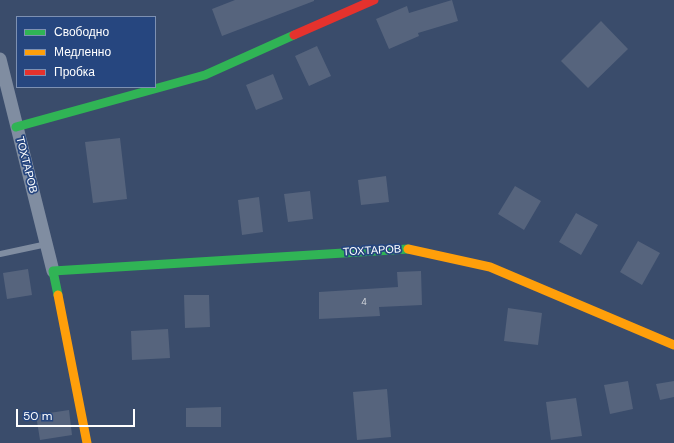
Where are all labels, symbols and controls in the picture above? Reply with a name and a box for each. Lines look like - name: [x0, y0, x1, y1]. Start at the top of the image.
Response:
- legend: [16, 16, 156, 88]
- text: Свободно: [54, 24, 109, 40]
- text: Медленно: [54, 44, 111, 60]
- text: Пробка: [54, 64, 95, 80]
- street label: ТОХТАРОВ: [13, 135, 39, 195]
- street label: ТОХТАРОВ: [343, 243, 401, 259]
- house number: 4: [361, 298, 367, 308]
- scale bar: [18, 401, 137, 427]
- text: 50 m: [23, 408, 52, 424]

